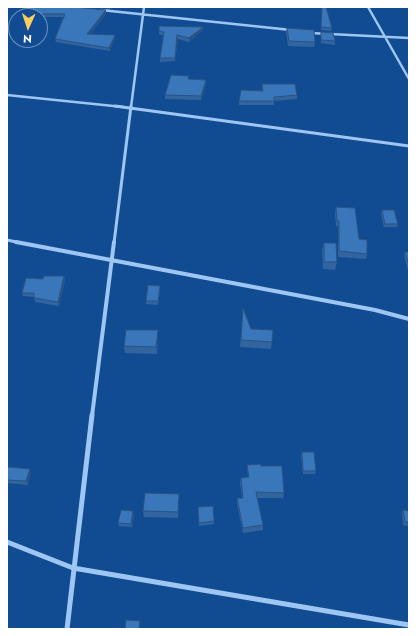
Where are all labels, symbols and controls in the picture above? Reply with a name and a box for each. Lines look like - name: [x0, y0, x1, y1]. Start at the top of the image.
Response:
- north arrow: [8, 8, 48, 48]
- text: N: [23, 31, 32, 47]

